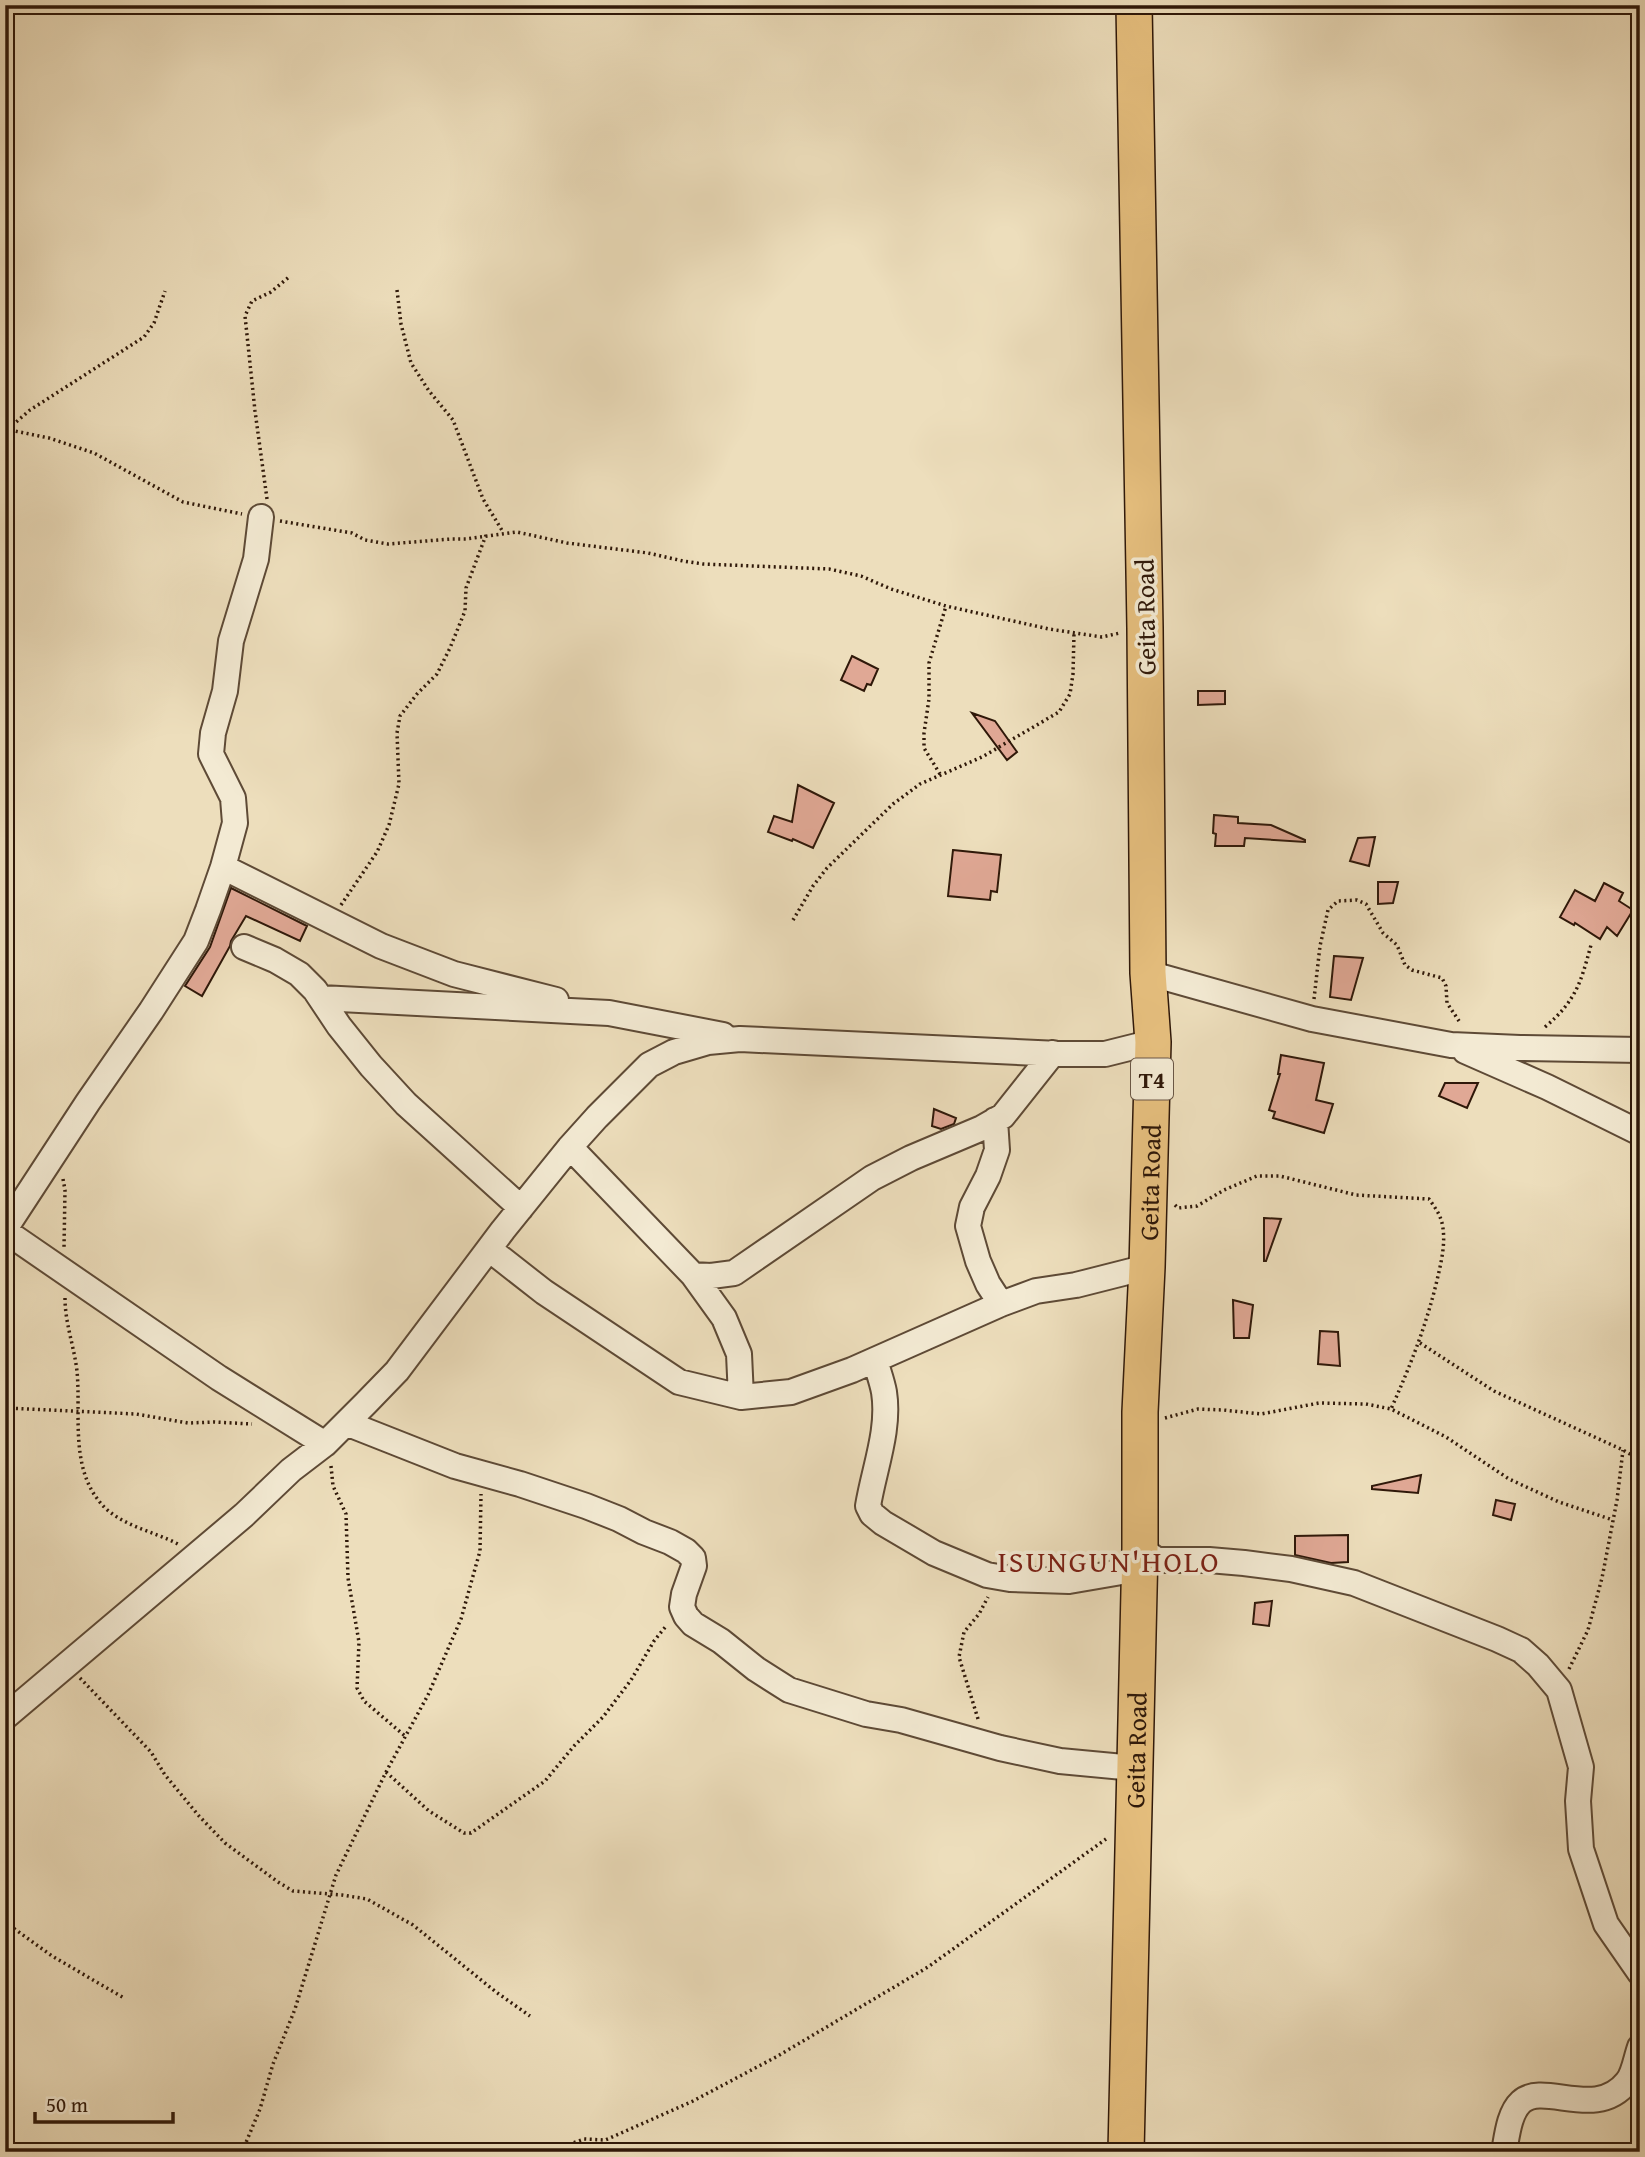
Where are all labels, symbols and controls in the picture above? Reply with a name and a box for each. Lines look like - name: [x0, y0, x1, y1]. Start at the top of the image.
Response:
- street label: Geita Road: [1124, 558, 1166, 676]
- road number: T4: [1131, 1058, 1173, 1100]
- street label: Geita Road: [1128, 1124, 1170, 1241]
- district label: ISUNGUN'HOLO: [998, 1539, 1221, 1583]
- street label: Geita Road: [1114, 1691, 1156, 1809]
- scale bar: [35, 2080, 173, 2124]
- text: 50 m: [46, 2089, 88, 2120]

